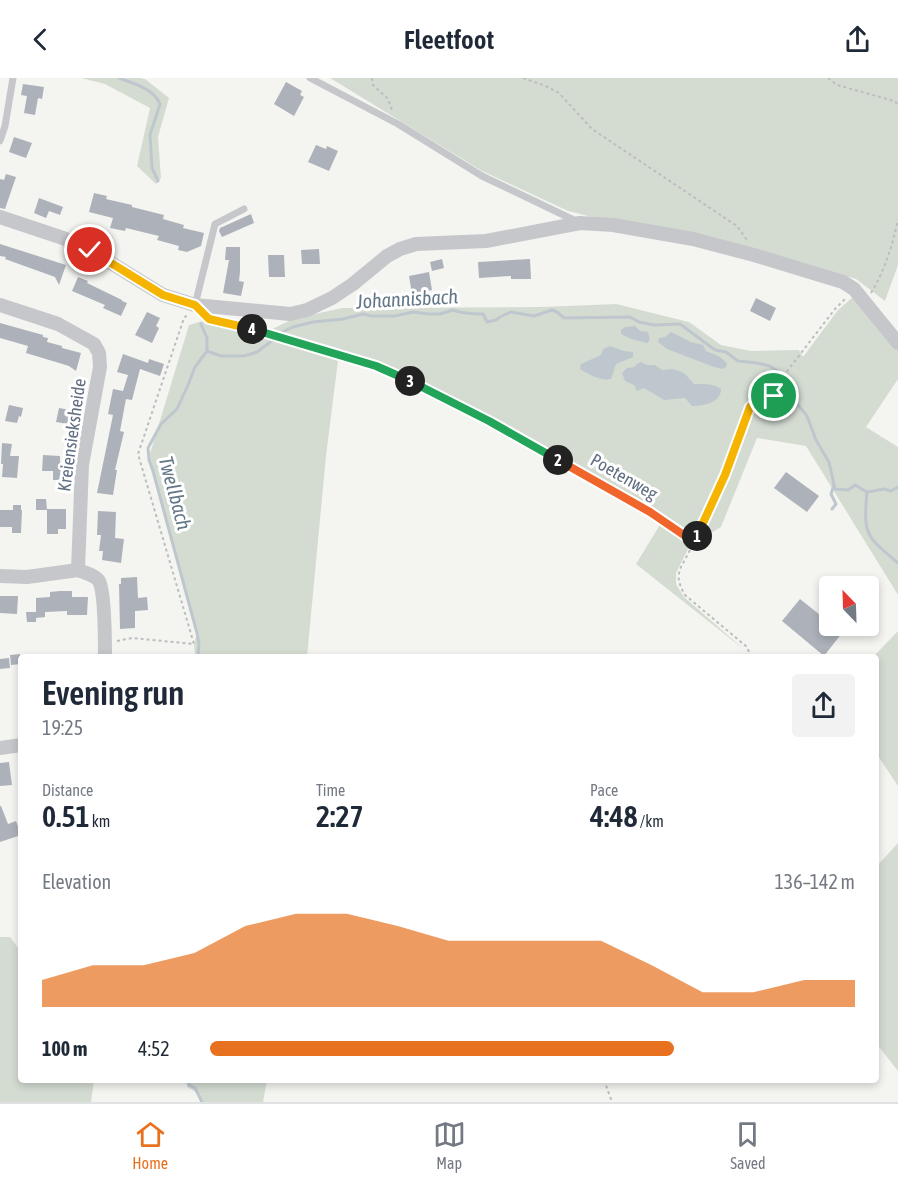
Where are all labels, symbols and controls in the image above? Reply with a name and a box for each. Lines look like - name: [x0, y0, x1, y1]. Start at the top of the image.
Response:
- icon: back: [24, 23, 57, 56]
- icon: share: [841, 23, 874, 56]
- text: Fleetfoot: [404, 24, 494, 55]
- pin: [64, 224, 115, 275]
- icon: check: [73, 233, 106, 266]
- water label: Johannisbach: [355, 284, 459, 313]
- pin: 4: [237, 314, 267, 344]
- text: 4: [248, 320, 256, 338]
- pin: 3: [395, 366, 425, 396]
- pin: [748, 370, 799, 421]
- text: 3: [406, 372, 414, 390]
- street label: Kreiensieksheide: [53, 377, 90, 493]
- icon: arrive: [757, 379, 790, 412]
- pin: 2: [543, 445, 573, 475]
- street label: Poetenweg: [587, 449, 662, 504]
- text: 2: [554, 451, 562, 469]
- water label: Twellbach: [155, 454, 196, 532]
- pin: 1: [682, 521, 712, 551]
- text: 1: [693, 527, 701, 545]
- north arrow: [819, 576, 879, 636]
- map controls: [819, 576, 879, 636]
- text: Evening run: [42, 674, 184, 712]
- button: share: [792, 674, 855, 737]
- text: 19:25: [42, 716, 83, 739]
- text: Distance: [42, 781, 93, 799]
- text: Time: [316, 781, 345, 799]
- text: Pace: [590, 781, 618, 799]
- text: 0.51: [42, 799, 90, 833]
- text: 2:27: [316, 799, 364, 833]
- text: 4:48: [590, 799, 638, 833]
- text: km: [90, 812, 110, 830]
- text: /km: [638, 812, 664, 830]
- text: Elevation: [42, 870, 111, 893]
- text: 136–142 m: [774, 870, 855, 893]
- text: 100 m: [42, 1037, 87, 1060]
- text: 4:52: [138, 1037, 170, 1060]
- tab: Home: [132, 1118, 168, 1172]
- tab: Map: [433, 1118, 466, 1172]
- tab: Saved: [730, 1118, 766, 1172]

